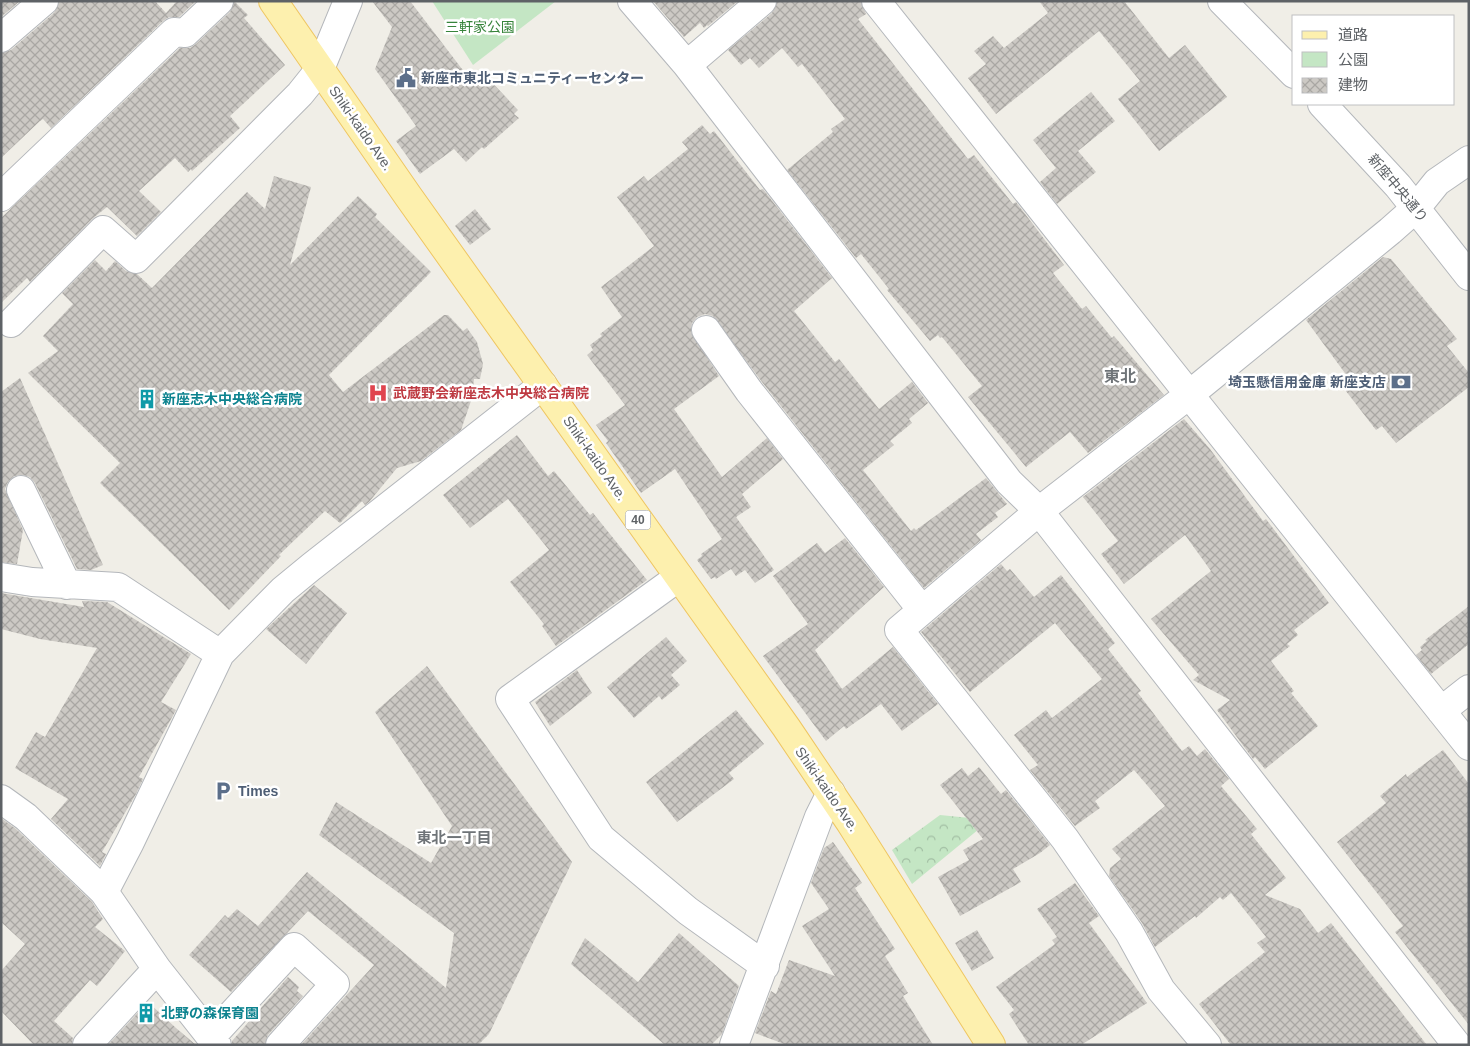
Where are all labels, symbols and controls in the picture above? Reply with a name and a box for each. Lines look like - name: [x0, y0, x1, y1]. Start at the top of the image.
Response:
- legend: [1292, 15, 1455, 105]
- park label: 三軒家公園: [445, 19, 515, 35]
- text: 道路: [1338, 26, 1368, 43]
- text: 公園: [1338, 51, 1368, 68]
- public building icon: 新座市東北コミュニティーセンター: [395, 67, 417, 89]
- place label: 新座市東北コミュニティーセンター: [421, 70, 644, 86]
- text: 建物: [1338, 76, 1368, 93]
- street label: Shiki-kaido Ave.: [326, 83, 396, 173]
- street label: 新座中央通り: [1365, 151, 1431, 225]
- district label: 東北: [1104, 368, 1136, 385]
- bank icon: 埼玉懸信用金庫 新座支店: [1390, 371, 1412, 393]
- place label: 埼玉懸信用金庫 新座支店: [1228, 374, 1386, 390]
- hospital icon: 武蔵野会新座志木中央総合病院: [367, 382, 389, 404]
- place label: 武蔵野会新座志木中央総合病院: [393, 385, 589, 401]
- building icon: 新座志木中央総合病院: [136, 388, 158, 410]
- place label: 新座志木中央総合病院: [162, 391, 302, 407]
- street label: Shiki-kaido Ave.: [560, 413, 630, 503]
- road number: 40: [626, 510, 650, 530]
- street label: Shiki-kaido Ave.: [792, 744, 862, 834]
- parking icon: Times: [212, 780, 234, 802]
- place label: Times: [238, 783, 278, 799]
- district label: 東北一丁目: [416, 829, 492, 846]
- building icon: 北野の森保育園: [135, 1002, 157, 1024]
- place label: 北野の森保育園: [161, 1005, 259, 1021]

